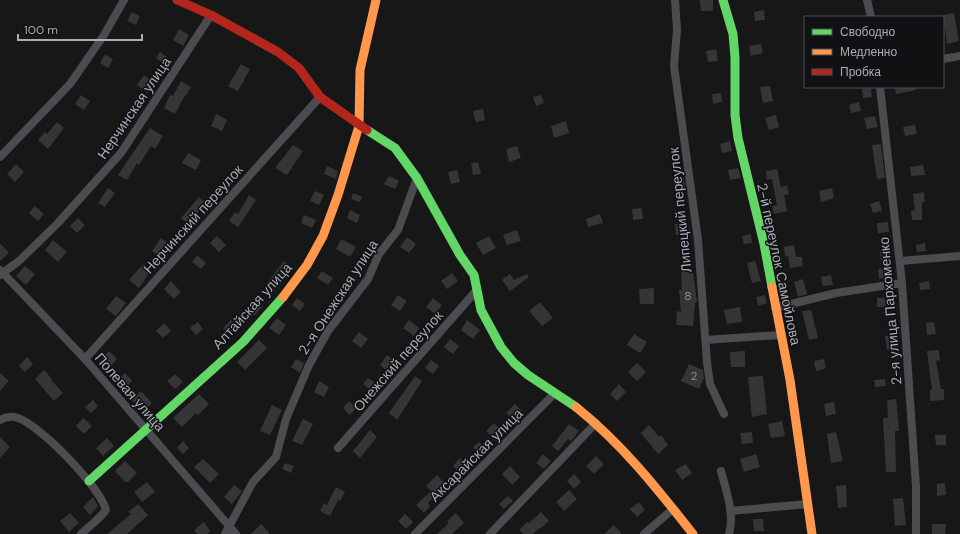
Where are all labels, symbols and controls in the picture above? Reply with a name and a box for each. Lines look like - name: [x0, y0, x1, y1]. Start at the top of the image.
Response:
- scale bar: [18, 16, 142, 42]
- legend: [804, 16, 944, 88]
- text: 100 m: [24, 22, 58, 38]
- text: Свободно: [840, 24, 895, 40]
- text: Медленно: [840, 44, 897, 60]
- street label: Нерчинская улица: [93, 53, 175, 162]
- text: Пробка: [840, 64, 881, 80]
- street label: Липецкий переулок: [664, 146, 696, 273]
- street label: Нерчинский переулок: [139, 160, 247, 277]
- street label: 2-й переулок Самойлова: [753, 181, 805, 347]
- street label: 2-я Онежская улица: [294, 236, 382, 358]
- street label: 2-я улица Пархоменко: [875, 236, 905, 386]
- street label: Алтайская улица: [208, 259, 296, 353]
- house number: 8: [684, 288, 692, 304]
- street label: Онежский переулок: [349, 306, 447, 415]
- street label: Полевая улица: [91, 349, 169, 435]
- house number: 2: [691, 368, 698, 384]
- street label: Аксарайская улица: [426, 404, 527, 505]

